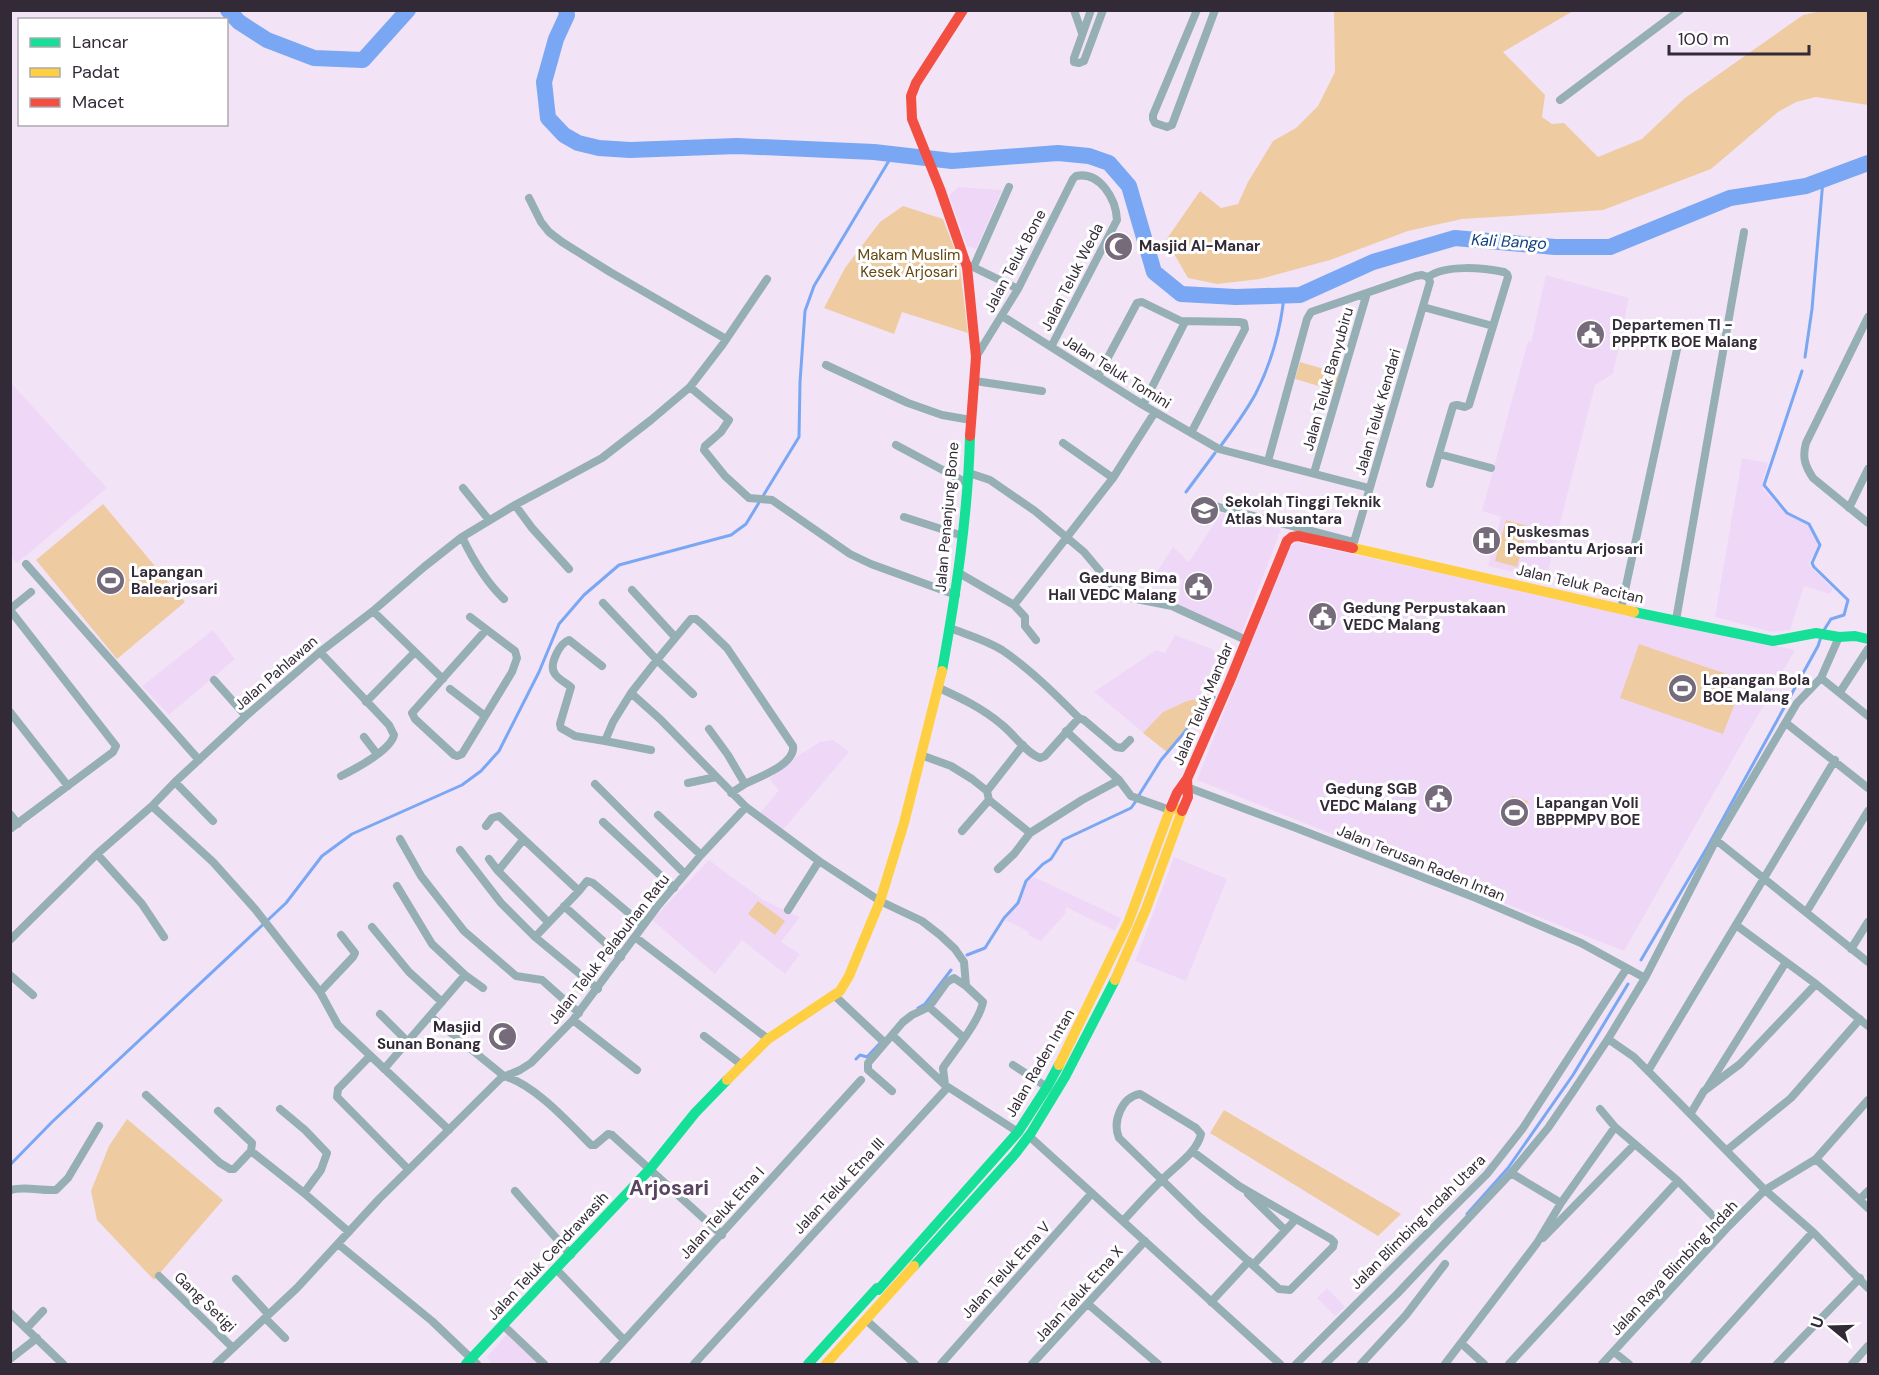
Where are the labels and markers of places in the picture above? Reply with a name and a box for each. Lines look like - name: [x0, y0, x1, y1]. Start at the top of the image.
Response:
- mosque icon: Masjid Al-Manar: [1102, 230, 1134, 262]
- place label: Masjid Al-Manar: [1139, 236, 1260, 256]
- place label: Departemen TI - PPPPTK BOE Malang: [1612, 315, 1758, 352]
- public building icon: Departemen TI - PPPPTK BOE Malang: [1575, 318, 1607, 350]
- place label: Sekolah Tinggi Teknik Atlas Nusantara: [1225, 492, 1381, 529]
- school or university icon: Sekolah Tinggi Teknik Atlas Nusantara: [1188, 495, 1220, 527]
- place label: Puskesmas Pembantu Arjosari: [1507, 522, 1643, 559]
- hospital icon: Puskesmas Pembantu Arjosari: [1470, 525, 1502, 557]
- place label: Lapangan Balearjosari: [131, 562, 218, 599]
- sports icon: Lapangan Balearjosari: [94, 565, 126, 597]
- place label: Gedung Bima Hall VEDC Malang: [1048, 568, 1177, 605]
- public building icon: Gedung Bima Hall VEDC Malang: [1182, 571, 1214, 603]
- place label: Gedung Perpustakaan VEDC Malang: [1343, 598, 1506, 635]
- public building icon: Gedung Perpustakaan VEDC Malang: [1306, 601, 1338, 633]
- place label: Lapangan Bola BOE Malang: [1703, 670, 1810, 707]
- sports icon: Lapangan Bola BOE Malang: [1666, 673, 1698, 705]
- place label: Gedung SGB VEDC Malang: [1319, 779, 1417, 816]
- public building icon: Gedung SGB VEDC Malang: [1422, 782, 1454, 814]
- place label: Lapangan Voli BBPPMPV BOE: [1536, 793, 1640, 830]
- sports icon: Lapangan Voli BBPPMPV BOE: [1499, 796, 1531, 828]
- place label: Masjid Sunan Bonang: [377, 1017, 481, 1054]
- mosque icon: Masjid Sunan Bonang: [486, 1020, 518, 1052]

